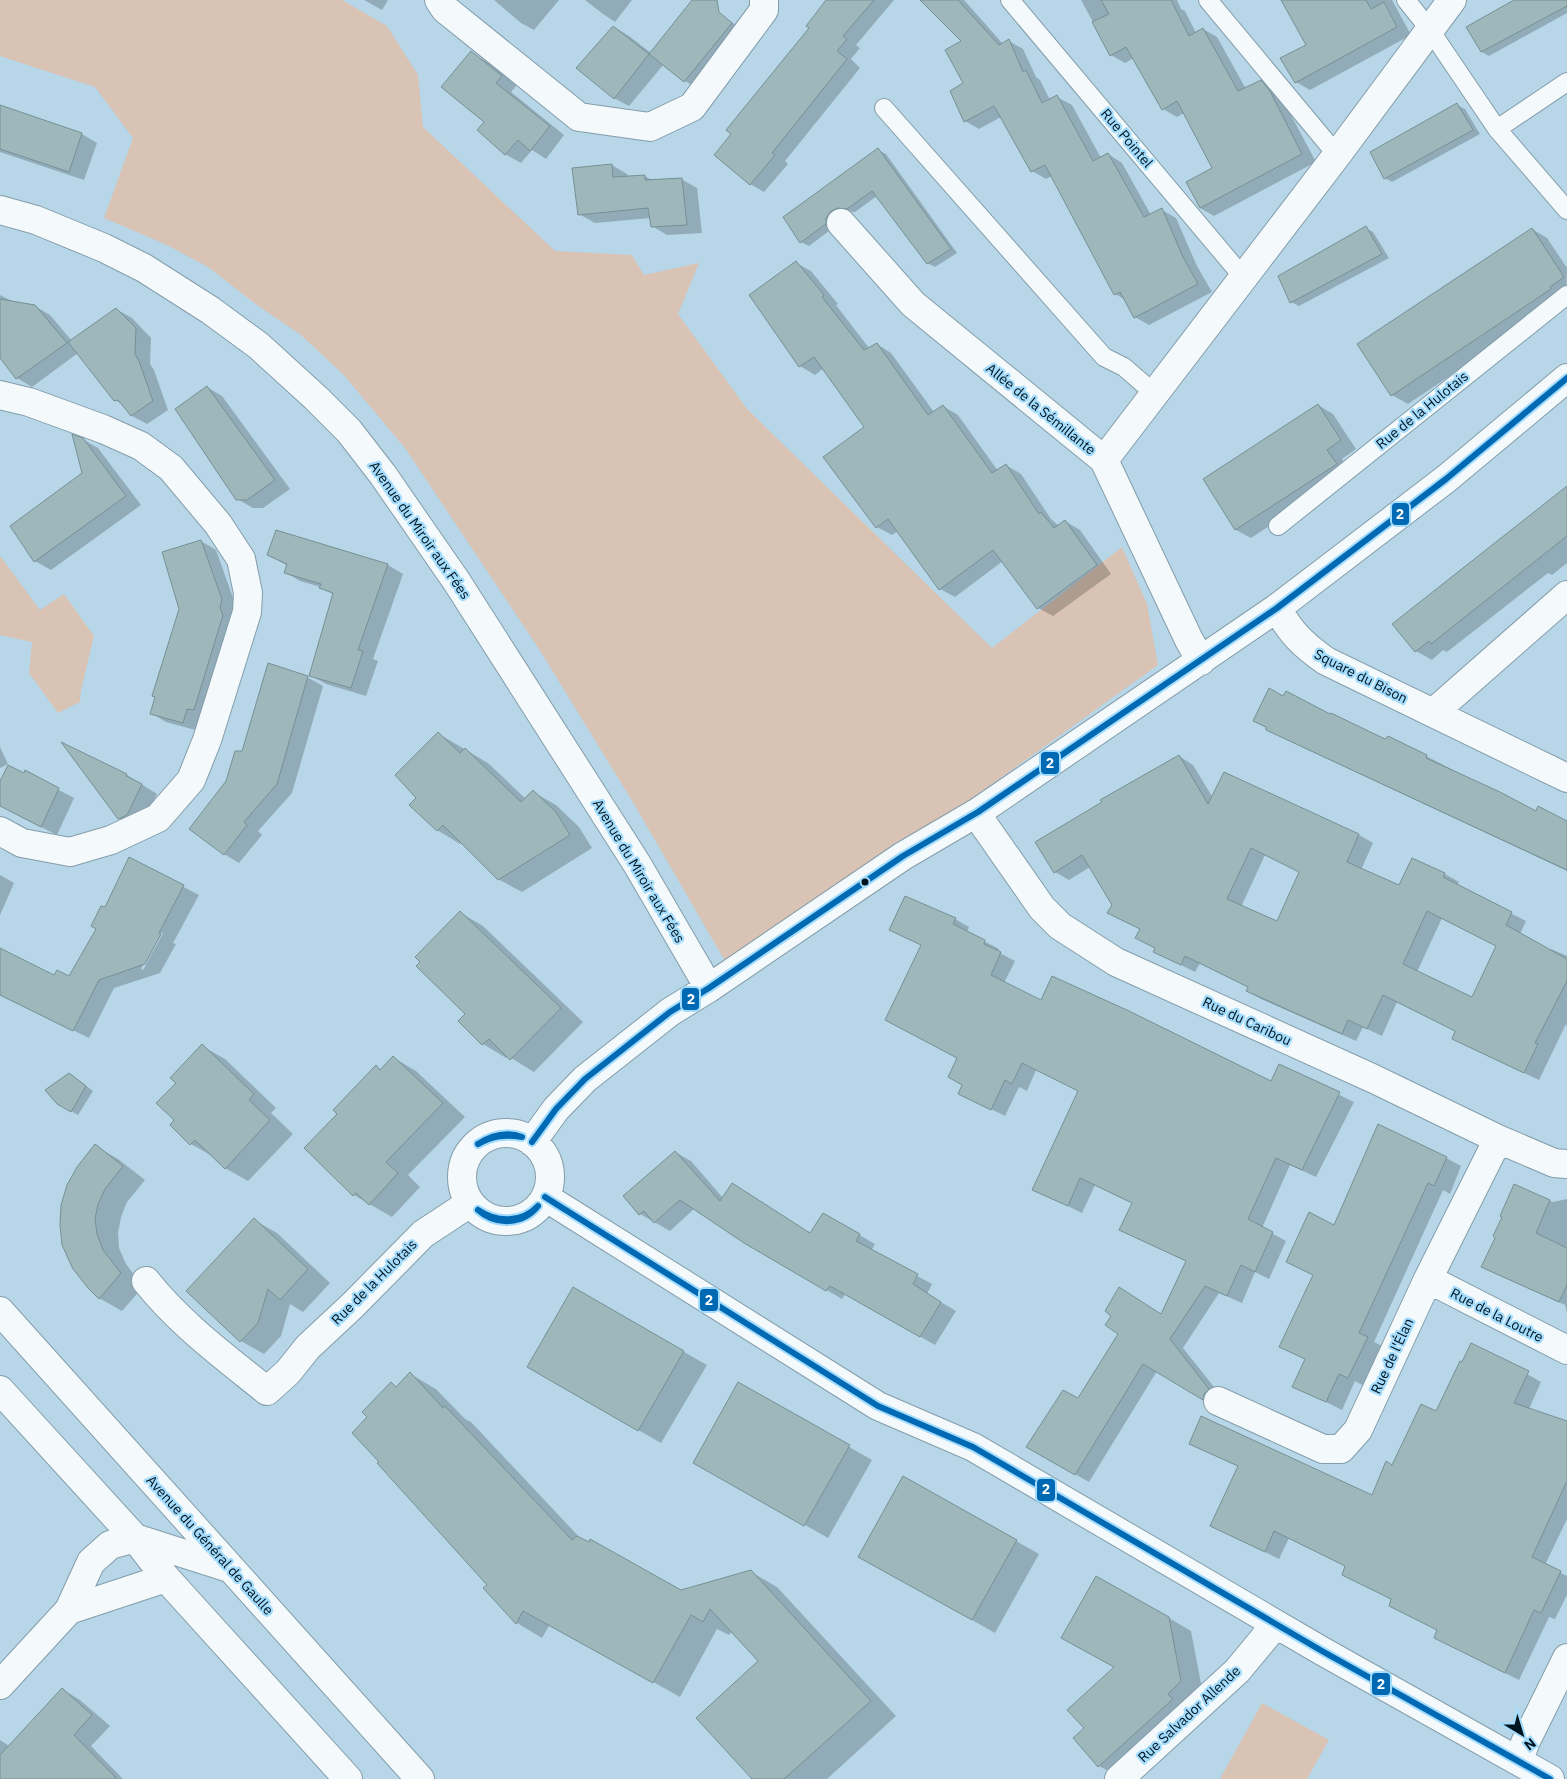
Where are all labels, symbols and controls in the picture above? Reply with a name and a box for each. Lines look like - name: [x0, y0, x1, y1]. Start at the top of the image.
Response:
- street label: Rue Pointel: [1097, 105, 1157, 171]
- street label: Allée de la Sémillante: [983, 359, 1100, 459]
- street label: Rue de la Hulotais: [1372, 367, 1472, 453]
- street label: Avenue du Miroir aux Fées: [365, 457, 475, 603]
- line badge: 2: [1391, 502, 1410, 526]
- text: 2: [1396, 505, 1404, 523]
- street label: Square du Bison: [1311, 645, 1411, 707]
- line badge: 2: [1040, 751, 1060, 775]
- text: 2: [1046, 754, 1054, 772]
- street label: Avenue du Miroir aux Fées: [589, 796, 689, 946]
- unlabelled marker: [860, 877, 870, 887]
- line badge: 2: [681, 987, 700, 1011]
- text: 2: [687, 990, 695, 1008]
- street label: Rue du Caribou: [1200, 993, 1294, 1049]
- street label: Rue de la Hulotais: [327, 1235, 421, 1329]
- street label: Rue de la Loutre: [1448, 1284, 1547, 1346]
- line badge: 2: [699, 1288, 719, 1312]
- text: 2: [705, 1291, 713, 1309]
- street label: Rue de l'Élan: [1366, 1315, 1417, 1397]
- street label: Avenue du Général de Gaulle: [143, 1471, 278, 1619]
- line badge: 2: [1036, 1478, 1056, 1502]
- text: 2: [1042, 1480, 1050, 1498]
- street label: Rue Salvador Allende: [1134, 1662, 1244, 1766]
- line badge: 2: [1371, 1672, 1391, 1696]
- text: 2: [1377, 1675, 1385, 1693]
- north arrow: [1497, 1709, 1547, 1759]
- text: N: [1520, 1734, 1540, 1754]

